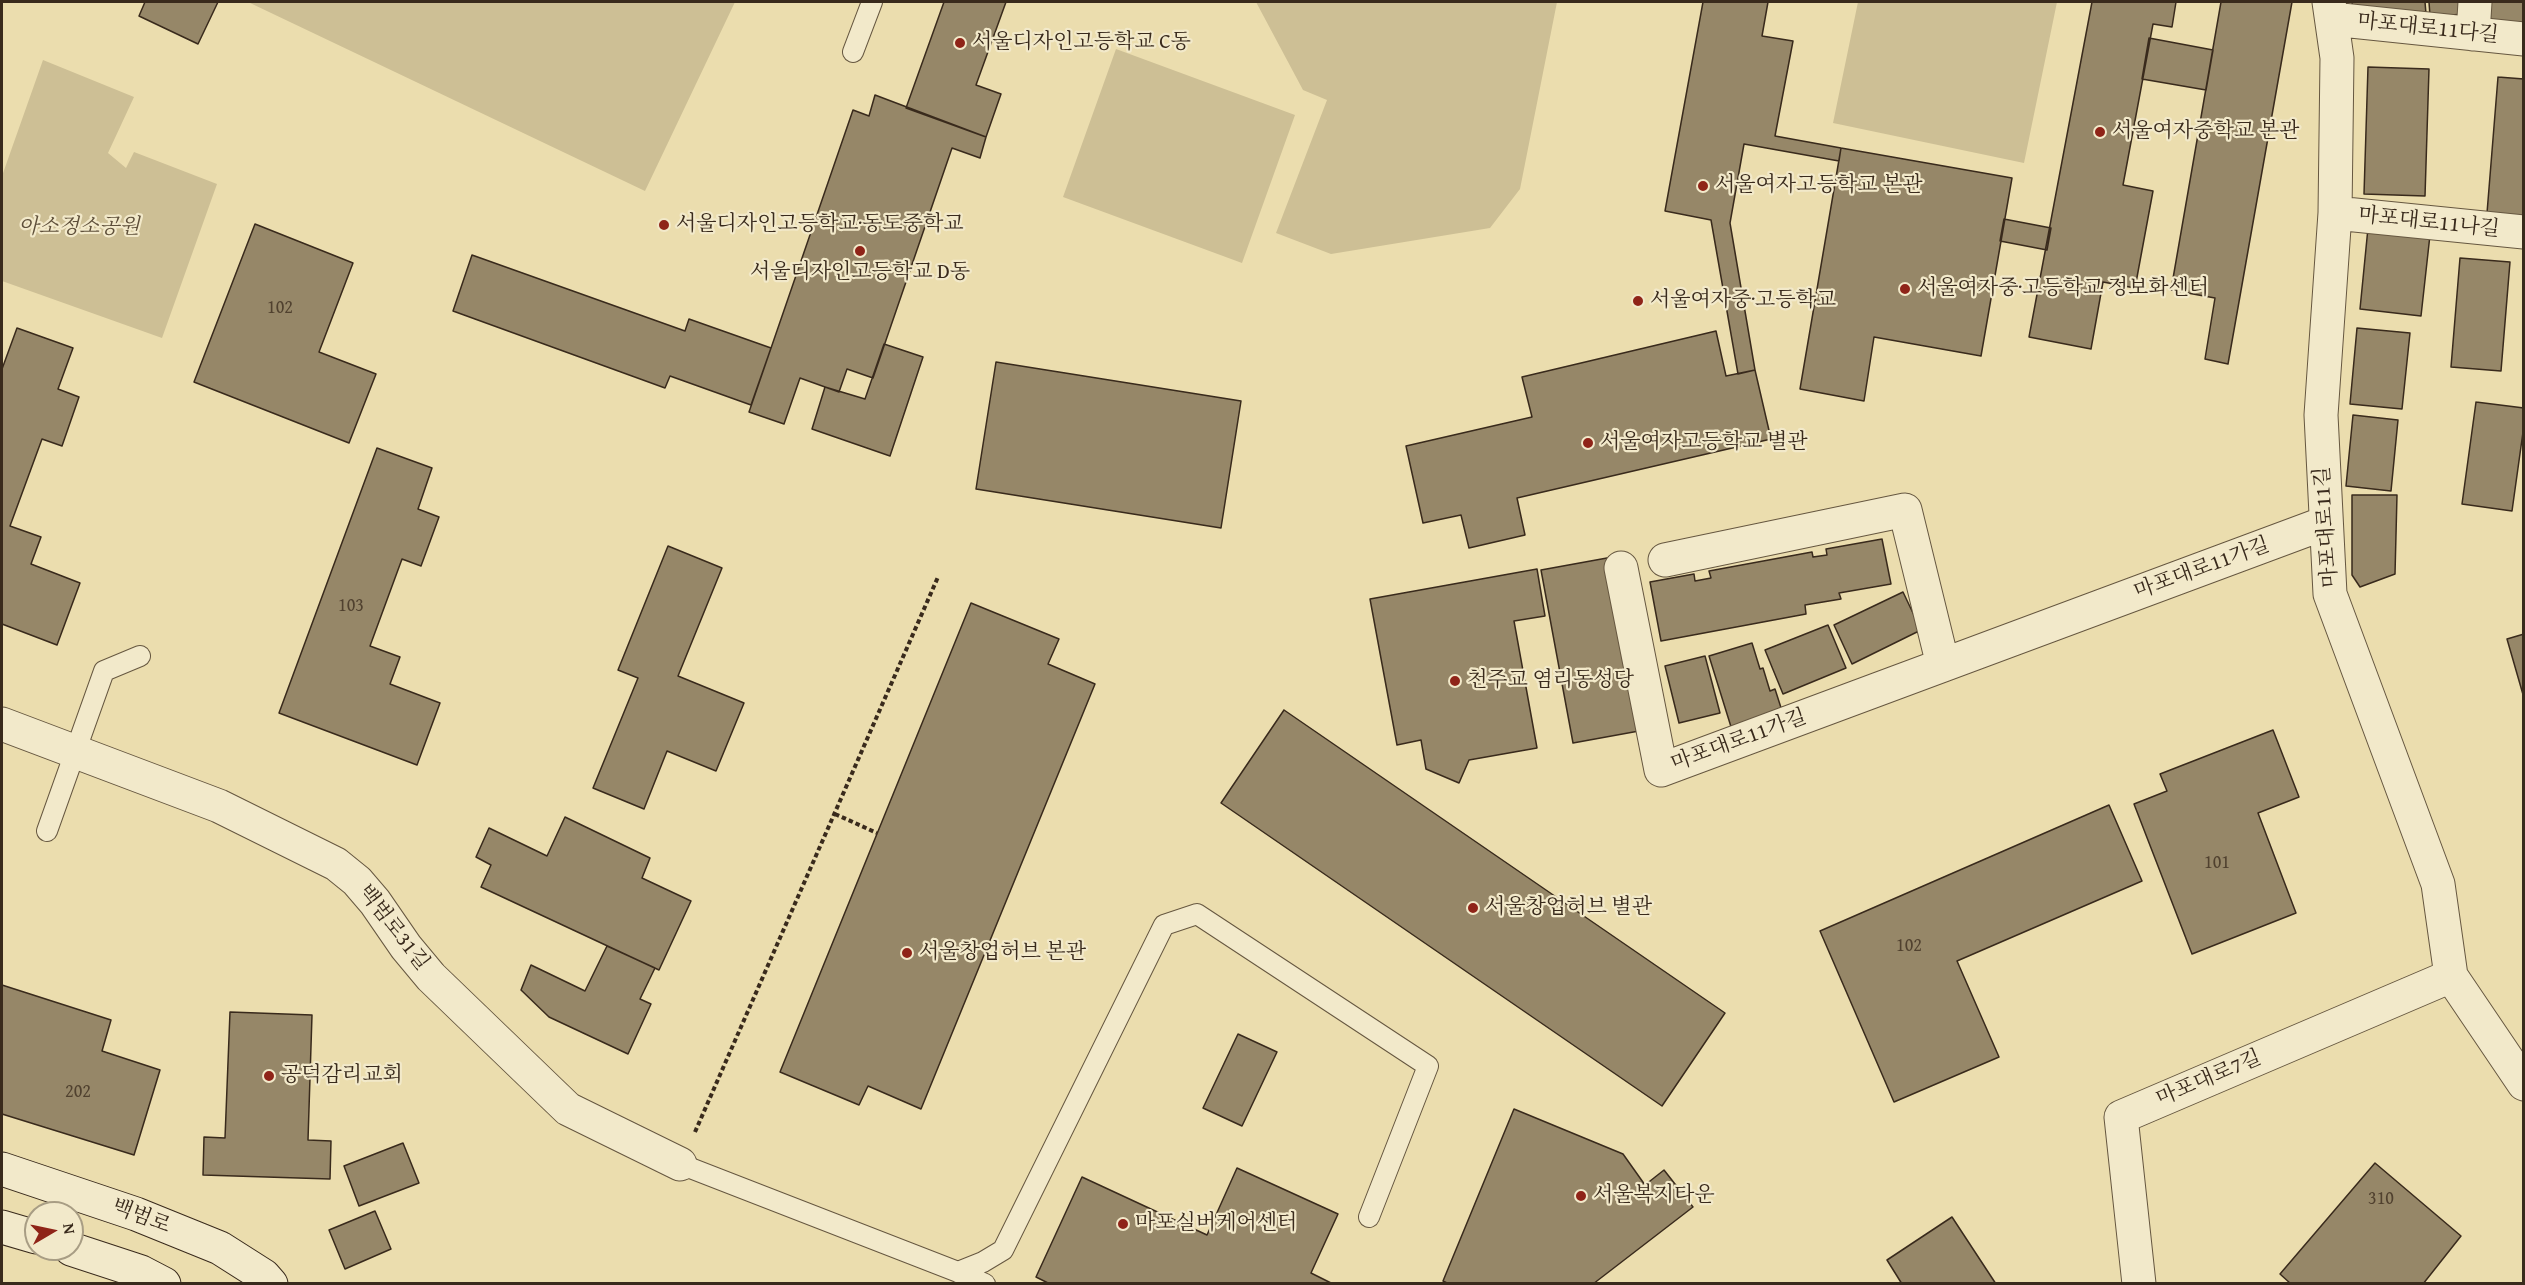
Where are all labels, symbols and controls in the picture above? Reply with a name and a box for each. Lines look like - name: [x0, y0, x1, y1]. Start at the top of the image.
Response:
- street label: 마포대로11다길: [2356, 9, 2500, 49]
- place label: 서울디자인고등학교 C동: [972, 30, 1191, 56]
- marker: 서울디자인고등학교 C동: [953, 36, 967, 50]
- place label: 서울여자중학교 본관: [2112, 119, 2299, 145]
- marker: 서울여자중학교 본관: [2093, 125, 2107, 139]
- place label: 서울여자고등학교 본관: [1715, 173, 1922, 199]
- marker: 서울여자고등학교 본관: [1696, 179, 1710, 193]
- street label: 마포대로11나길: [2357, 203, 2501, 243]
- place label: 서울디자인고등학교·동도중학교: [676, 212, 963, 238]
- park label: 아소정소공원: [18, 215, 140, 241]
- marker: 서울디자인고등학교·동도중학교: [657, 218, 671, 232]
- marker: 서울디자인고등학교 D동: [853, 244, 867, 258]
- place label: 서울디자인고등학교 D동: [750, 260, 970, 286]
- place label: 서울여자중·고등학교 정보화센터: [1917, 276, 2209, 302]
- marker: 서울여자중·고등학교 정보화센터: [1898, 282, 1912, 296]
- place label: 서울여자중·고등학교: [1650, 288, 1836, 314]
- marker: 서울여자중·고등학교: [1631, 294, 1645, 308]
- house number: 102: [267, 297, 293, 319]
- place label: 서울여자고등학교 별관: [1600, 430, 1807, 456]
- marker: 서울여자고등학교 별관: [1581, 436, 1595, 450]
- street label: 마포대로11길: [2310, 465, 2344, 589]
- street label: 마포대로11가길: [2131, 533, 2273, 605]
- house number: 103: [338, 595, 364, 617]
- place label: 천주교 염리동성당: [1467, 668, 1634, 694]
- marker: 천주교 염리동성당: [1448, 674, 1462, 688]
- street label: 마포대로11가길: [1668, 705, 1810, 777]
- house number: 101: [2204, 852, 2230, 874]
- street label: 백범로31길: [352, 880, 434, 976]
- place label: 서울창업허브 별관: [1485, 895, 1652, 921]
- marker: 서울창업허브 별관: [1466, 901, 1480, 915]
- house number: 102: [1896, 935, 1922, 957]
- place label: 서울창업허브 본관: [919, 940, 1086, 966]
- marker: 서울창업허브 본관: [900, 946, 914, 960]
- street label: 마포대로7길: [2153, 1046, 2265, 1112]
- place label: 공덕감리교회: [281, 1063, 403, 1089]
- marker: 공덕감리교회: [262, 1069, 276, 1083]
- house number: 202: [65, 1081, 91, 1103]
- place label: 서울복지타운: [1593, 1183, 1715, 1209]
- house number: 310: [2368, 1188, 2394, 1210]
- marker: 서울복지타운: [1574, 1189, 1588, 1203]
- street label: 백범로: [108, 1194, 174, 1240]
- north arrow: [24, 1201, 84, 1261]
- place label: 마포실버케어센터: [1135, 1211, 1297, 1237]
- marker: 마포실버케어센터: [1116, 1217, 1130, 1231]
- text: N: [57, 1221, 82, 1236]

